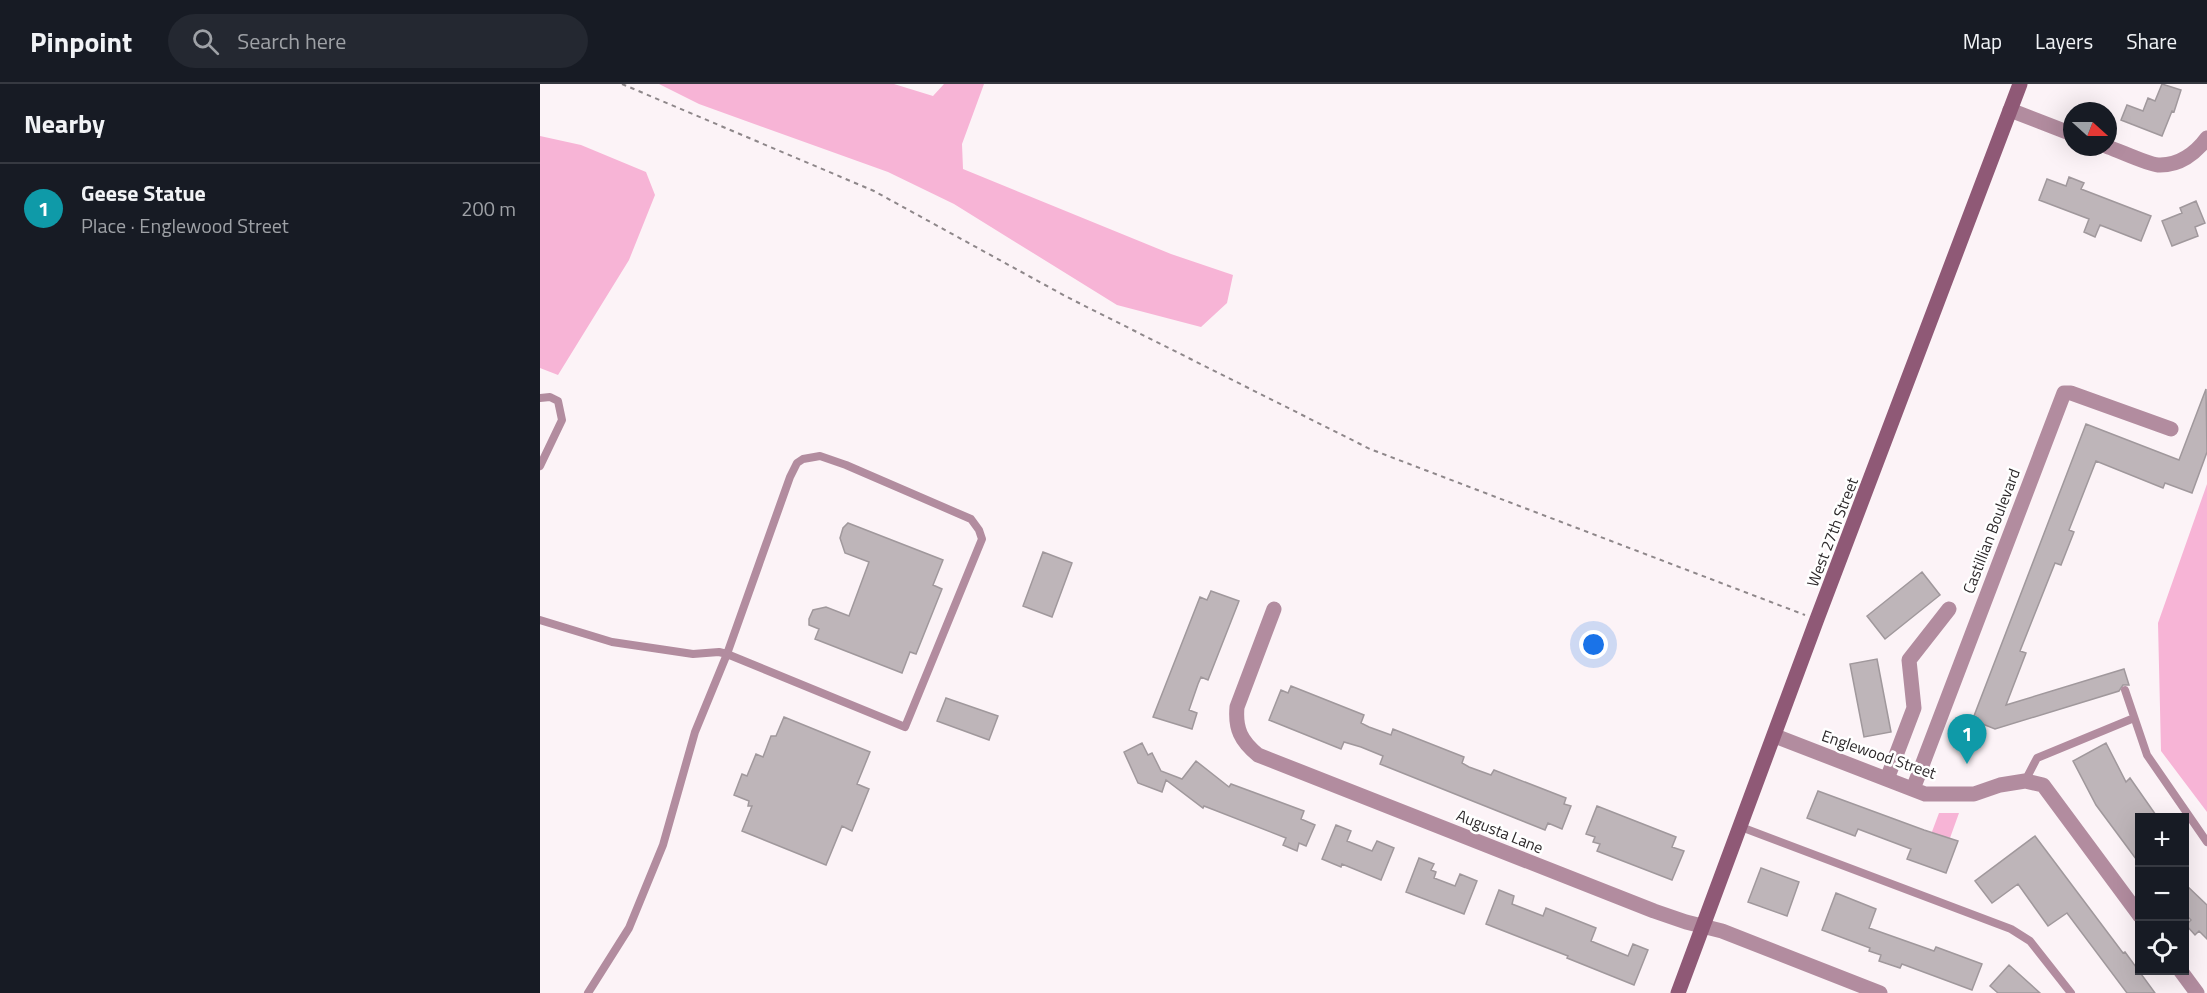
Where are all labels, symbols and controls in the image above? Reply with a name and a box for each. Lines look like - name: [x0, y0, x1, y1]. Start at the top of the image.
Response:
- search box: [168, 14, 588, 68]
- text: Pinpoint: [30, 20, 132, 63]
- text: Search here: [237, 24, 346, 58]
- icon: search: [189, 25, 222, 58]
- text: Map: [1963, 25, 2002, 57]
- text: Layers: [2035, 25, 2093, 57]
- text: Share: [2126, 25, 2177, 57]
- north arrow: [2063, 102, 2117, 156]
- text: Nearby: [24, 104, 105, 143]
- text: Geese Statue: [81, 176, 206, 210]
- text: 1: [38, 193, 49, 224]
- text: 200 m: [461, 193, 516, 224]
- text: Place · Englewood Street: [81, 210, 289, 241]
- street label: Castillian Boulevard: [1956, 465, 2026, 597]
- street label: West 27th Street: [1800, 473, 1864, 590]
- your location: [1579, 630, 1608, 659]
- pin: 1: [1948, 714, 1986, 764]
- street label: Englewood Street: [1819, 723, 1940, 785]
- street label: Augusta Lane: [1453, 803, 1547, 859]
- map controls: [2135, 813, 2189, 975]
- button: +: [2135, 813, 2189, 867]
- button: −: [2135, 867, 2189, 921]
- button: locate: [2135, 921, 2189, 975]

